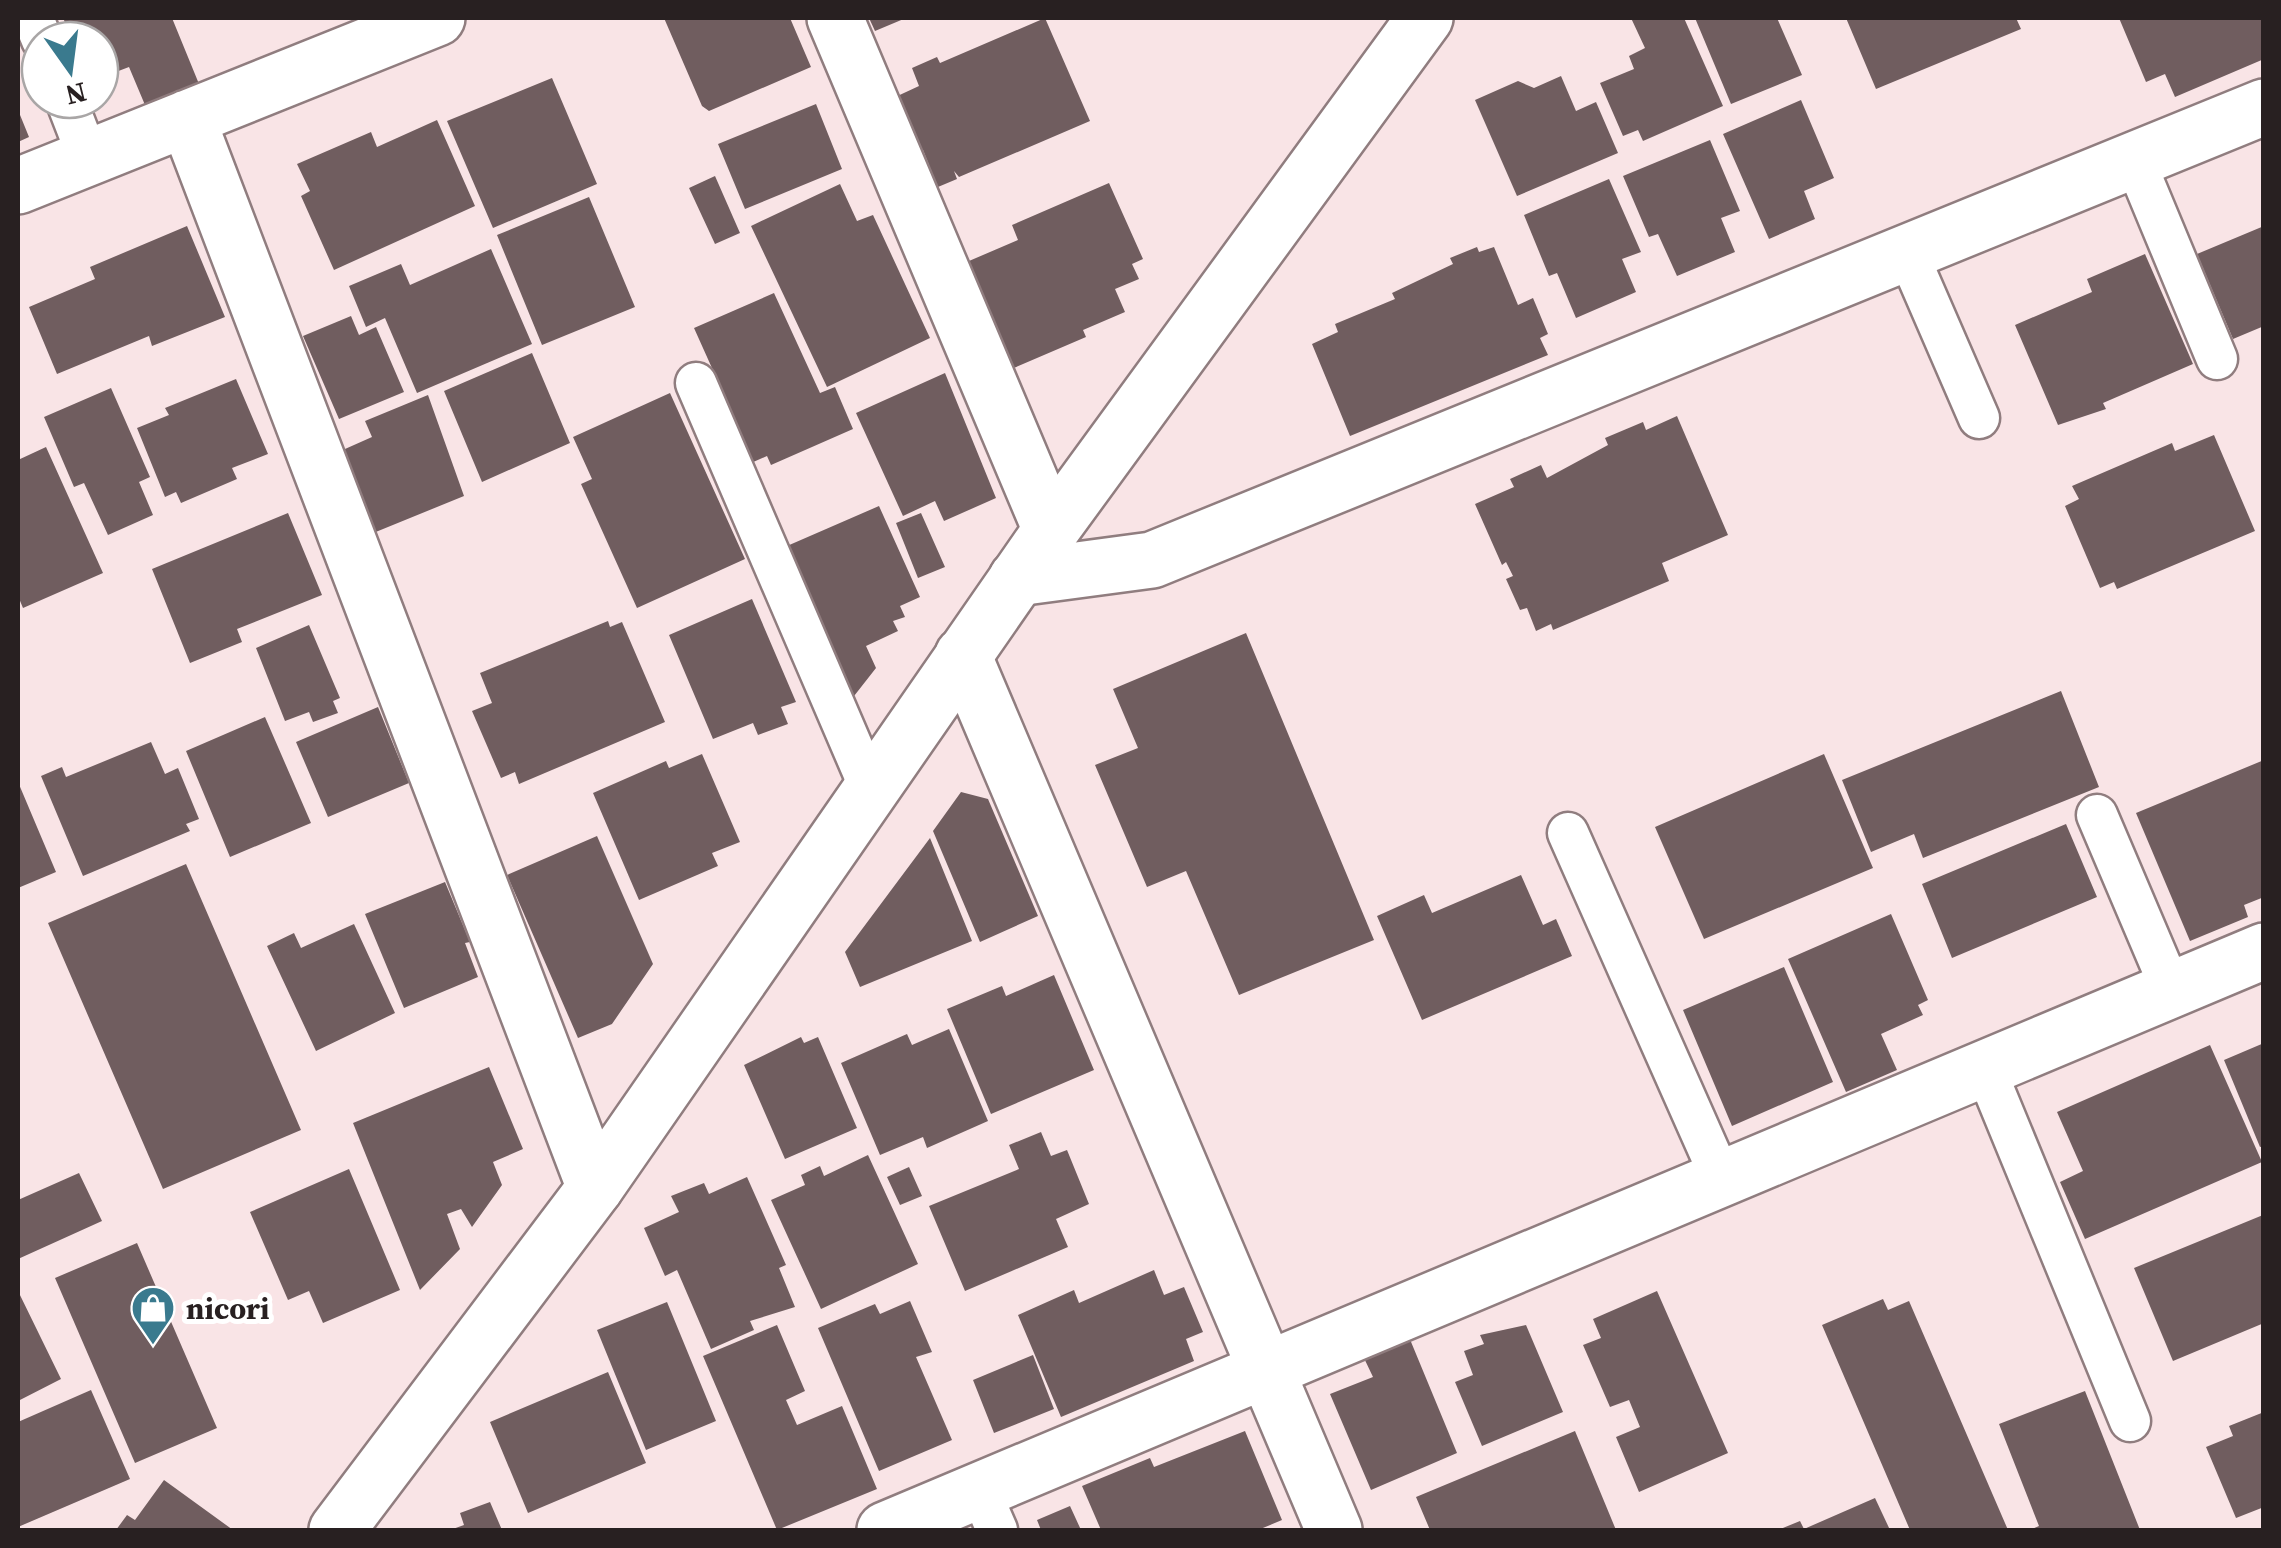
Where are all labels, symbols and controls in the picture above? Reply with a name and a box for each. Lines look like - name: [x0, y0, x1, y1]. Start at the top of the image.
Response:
- north arrow: [20, 20, 120, 120]
- text: N: [62, 73, 91, 115]
- shop icon: nicori: [130, 1285, 176, 1346]
- place label: nicori: [186, 1288, 270, 1329]

